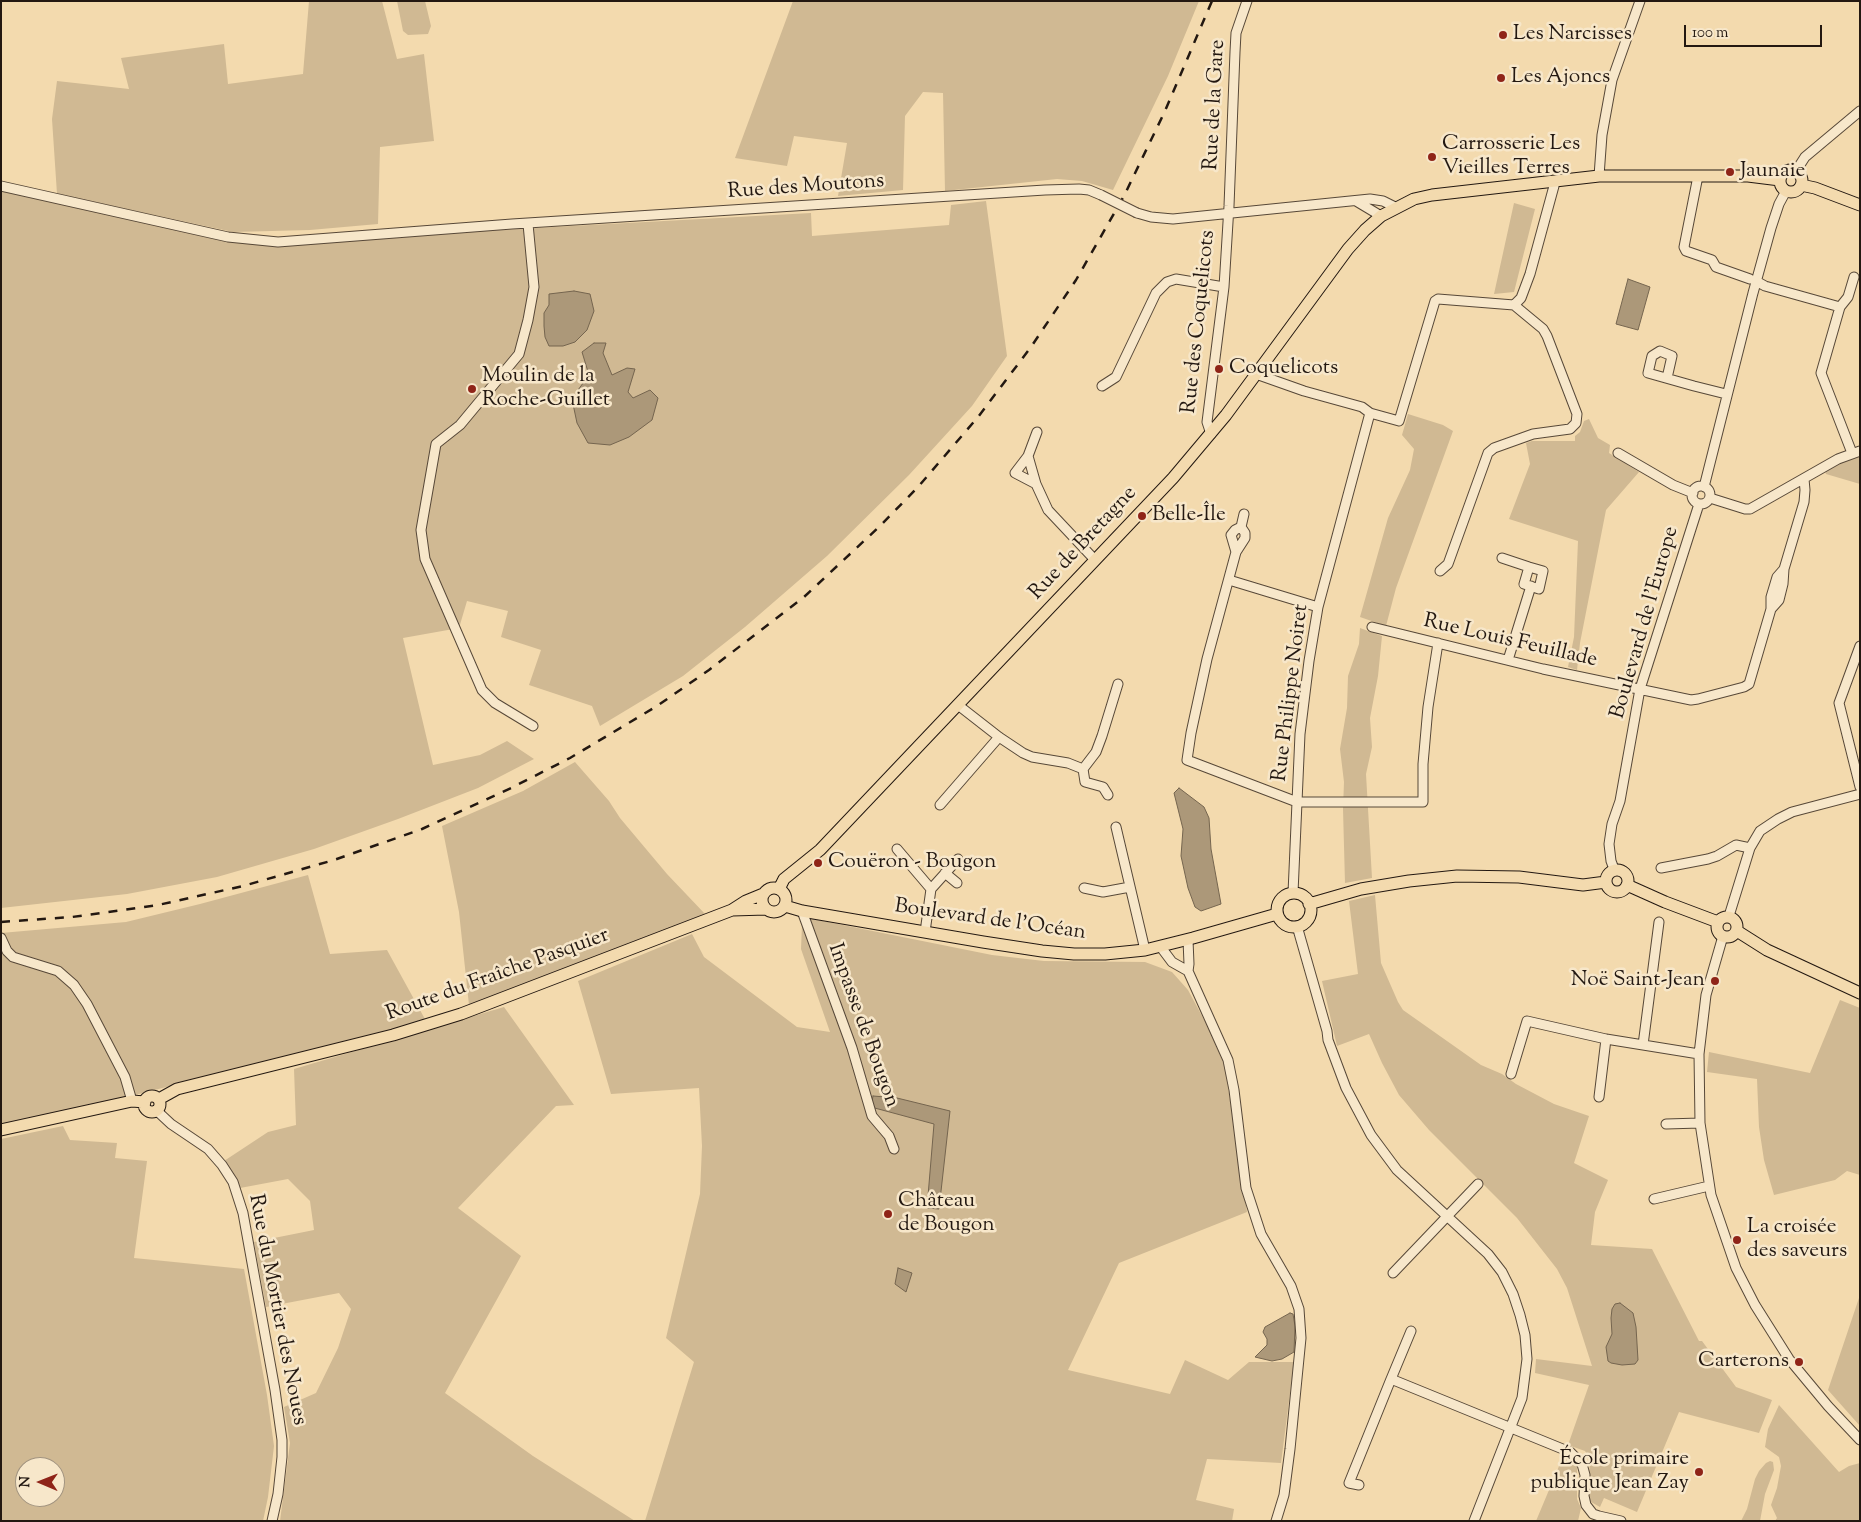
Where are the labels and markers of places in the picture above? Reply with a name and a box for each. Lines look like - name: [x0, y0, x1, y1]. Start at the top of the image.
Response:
- place label: Les Narcisses: [1513, 22, 1632, 48]
- marker: Les Narcisses: [1497, 29, 1509, 41]
- place label: Les Ajoncs: [1511, 65, 1610, 91]
- marker: Les Ajoncs: [1495, 72, 1507, 84]
- place label: Carrosserie Les Vieilles Terres: [1442, 132, 1580, 182]
- marker: Carrosserie Les Vieilles Terres: [1426, 151, 1438, 163]
- place label: Jaunaie: [1740, 159, 1805, 185]
- marker: Jaunaie: [1724, 166, 1736, 178]
- place label: Coquelicots: [1229, 356, 1338, 382]
- marker: Coquelicots: [1213, 363, 1225, 375]
- place label: Moulin de la Roche-Guillet: [482, 364, 610, 414]
- marker: Moulin de la Roche-Guillet: [466, 383, 478, 395]
- place label: Belle-Île: [1152, 503, 1226, 529]
- marker: Belle-Île: [1136, 510, 1148, 522]
- place label: Couëron - Bougon: [828, 850, 996, 876]
- marker: Couëron - Bougon: [812, 857, 824, 869]
- place label: Noë Saint-Jean: [1571, 968, 1705, 994]
- marker: Noë Saint-Jean: [1709, 975, 1721, 987]
- place label: Château de Bougon: [898, 1189, 995, 1239]
- marker: Château de Bougon: [882, 1208, 894, 1220]
- place label: La croisée des saveurs: [1747, 1215, 1847, 1265]
- marker: La croisée des saveurs: [1731, 1234, 1743, 1246]
- place label: Carterons: [1698, 1349, 1789, 1375]
- marker: Carterons: [1793, 1356, 1805, 1368]
- place label: École primaire publique Jean Zay: [1530, 1447, 1689, 1497]
- marker: École primaire publique Jean Zay: [1693, 1466, 1705, 1478]

